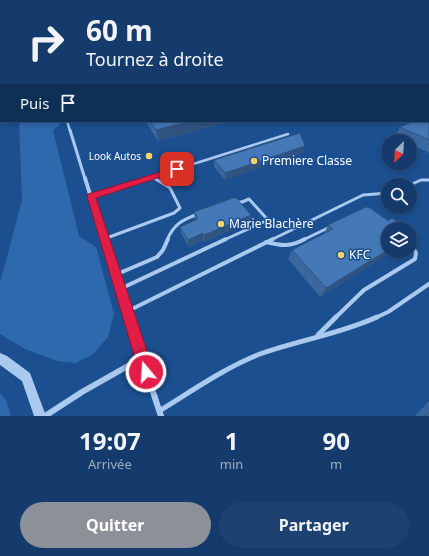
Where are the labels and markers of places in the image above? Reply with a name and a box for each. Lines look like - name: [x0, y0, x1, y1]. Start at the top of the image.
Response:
- place label: Look Autos: [89, 149, 141, 163]
- marker: Look Autos: [144, 151, 154, 161]
- pin: [160, 152, 194, 186]
- place label: Premiere Classe: [262, 152, 352, 169]
- marker: Premiere Classe: [249, 156, 259, 166]
- place label: Marie Blachère: [229, 215, 314, 232]
- marker: Marie Blachère: [216, 219, 226, 229]
- place label: KFC: [349, 246, 371, 263]
- marker: KFC: [336, 250, 346, 260]

